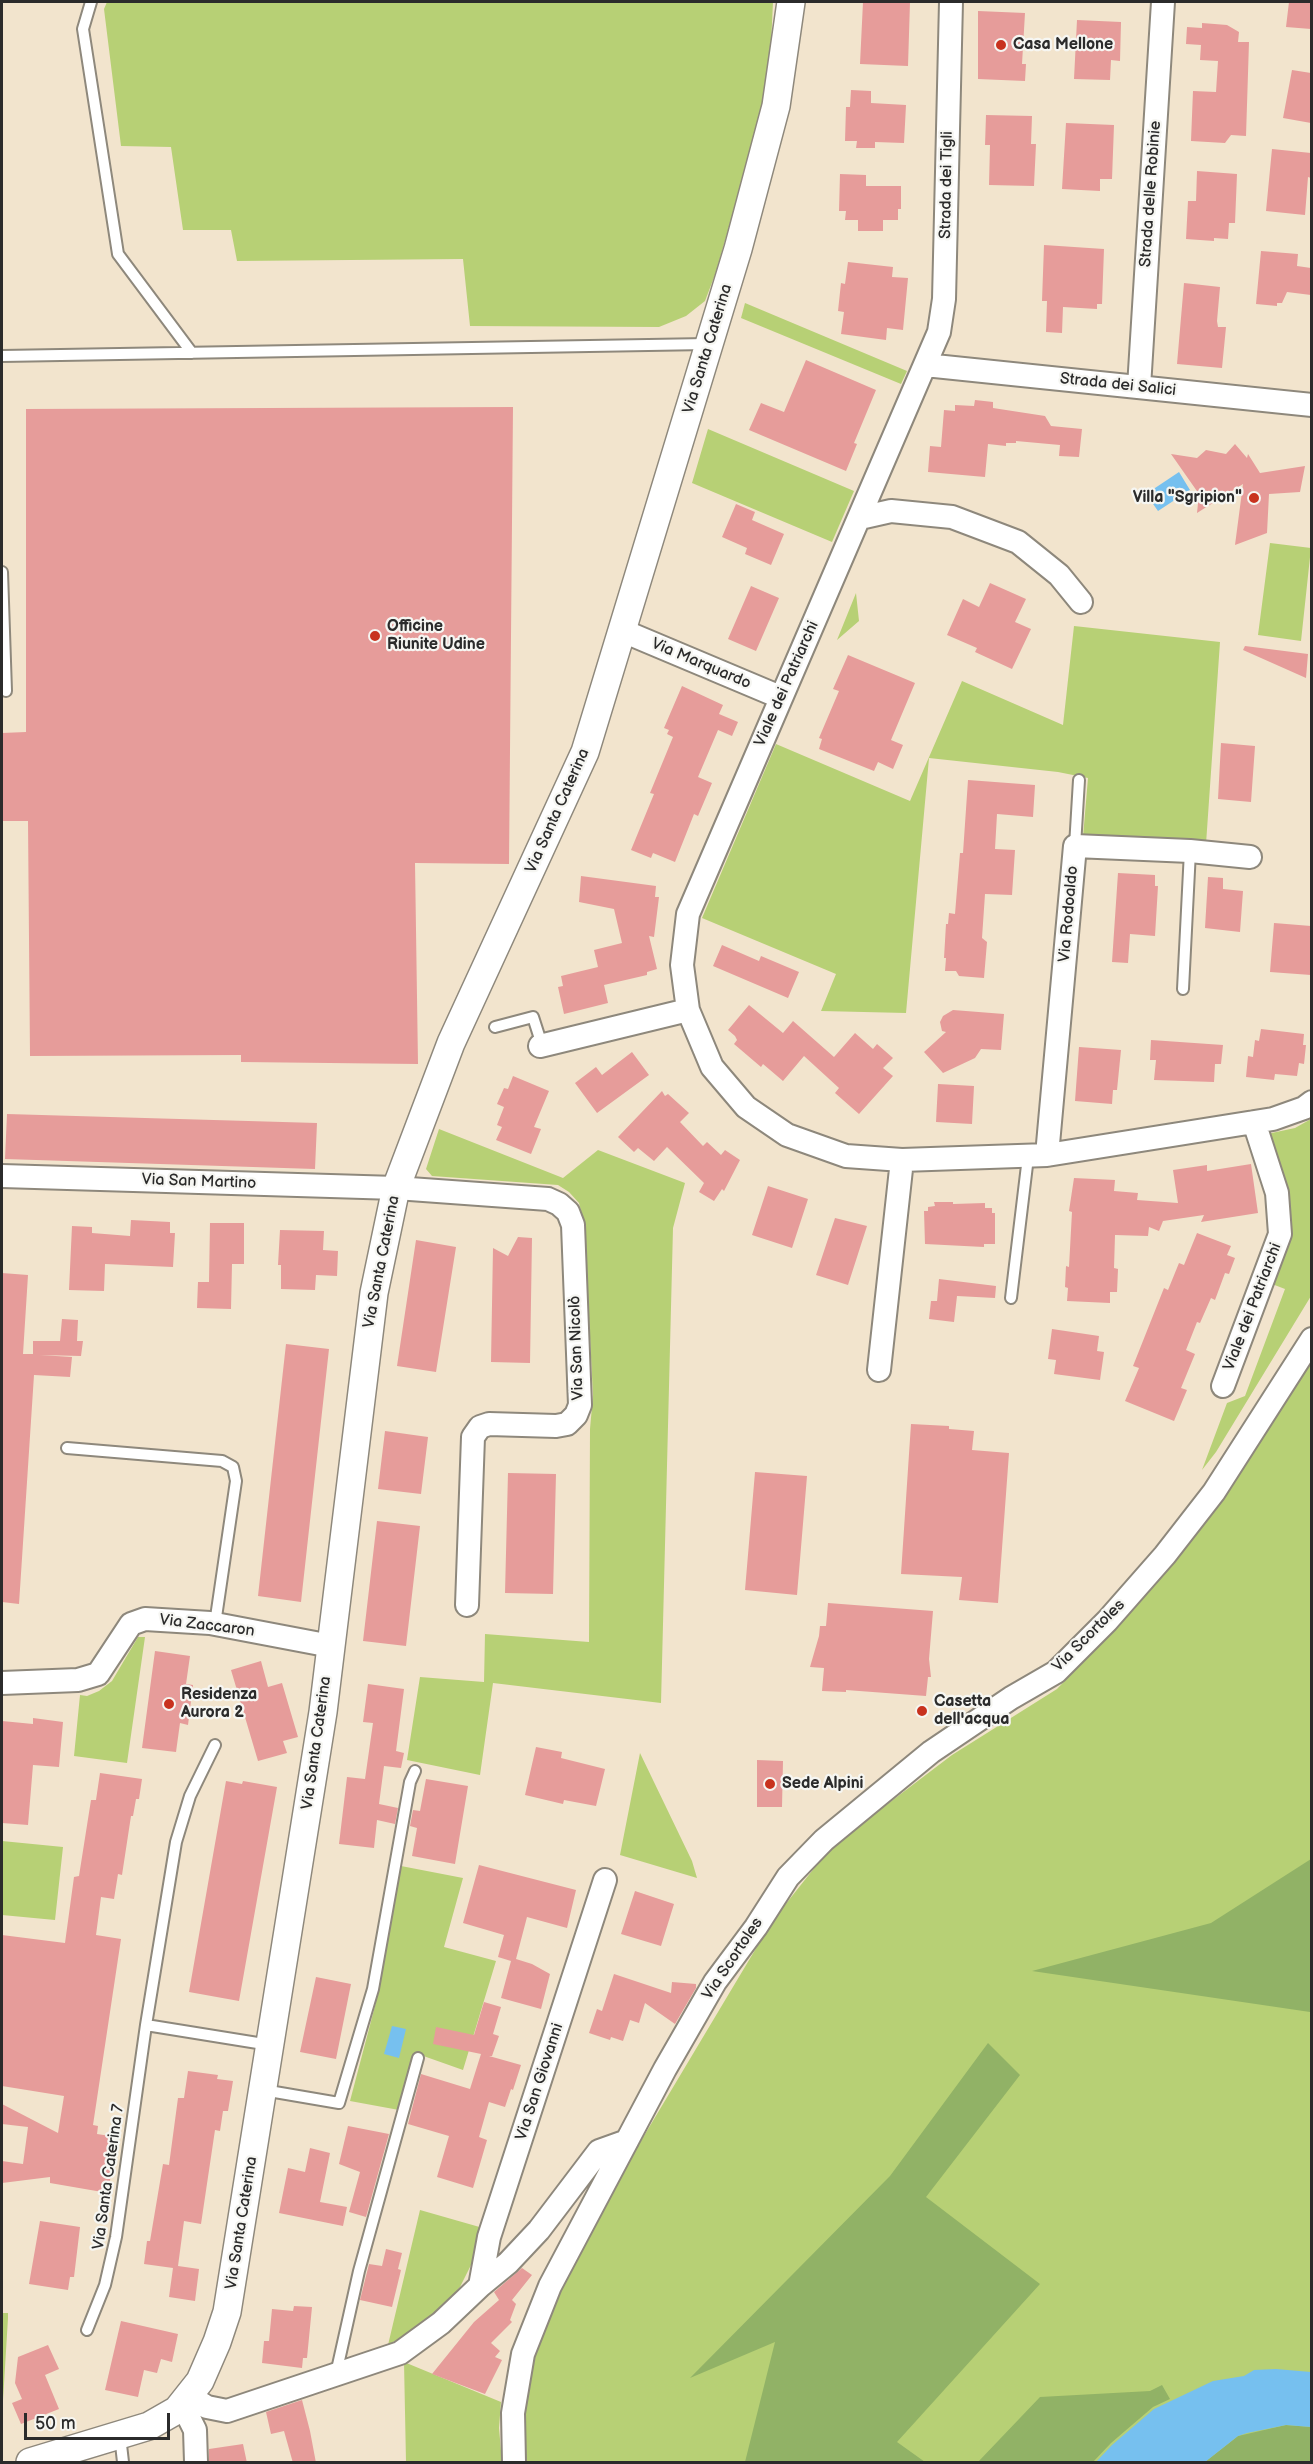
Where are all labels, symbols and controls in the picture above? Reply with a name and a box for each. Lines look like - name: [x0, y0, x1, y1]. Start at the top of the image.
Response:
- place label: Casa Mellone: [1013, 35, 1113, 55]
- marker: Casa Mellone: [994, 38, 1008, 52]
- street label: Strada delle Robinie: [1136, 120, 1166, 268]
- street label: Strada dei Tigli: [936, 131, 958, 239]
- street label: Via Santa Caterina: [679, 282, 737, 416]
- street label: Strada dei Salici: [1059, 369, 1177, 401]
- place label: Villa "Sgripion": [1133, 488, 1242, 508]
- marker: Villa "Sgripion": [1247, 491, 1261, 505]
- place label: Officine Riunite Udine: [387, 617, 485, 655]
- street label: Viale dei Patriarchi: [751, 618, 823, 750]
- marker: Officine Riunite Udine: [368, 629, 382, 643]
- street label: Via Marquardo: [648, 634, 754, 694]
- street label: Via Santa Caterina: [522, 746, 594, 876]
- street label: Via Rodoaldo: [1055, 865, 1083, 963]
- street label: Via San Martino: [141, 1170, 257, 1194]
- street label: Via Santa Caterina: [360, 1194, 404, 1330]
- street label: Viale dei Patriarchi: [1220, 1240, 1286, 1374]
- street label: Via San Nicolò: [566, 1295, 588, 1401]
- street label: Via Scortoles: [1049, 1596, 1129, 1676]
- street label: Via Zaccaron: [158, 1611, 256, 1641]
- street label: Via Santa Caterina: [298, 1675, 336, 1811]
- place label: Residenza Aurora 2: [181, 1685, 257, 1723]
- place label: Casetta dell'acqua: [934, 1692, 1009, 1730]
- marker: Residenza Aurora 2: [162, 1697, 176, 1711]
- marker: Casetta dell'acqua: [915, 1704, 929, 1718]
- place label: Sede Alpini: [782, 1774, 864, 1794]
- marker: Sede Alpini: [763, 1777, 777, 1791]
- street label: Via Scortoles: [699, 1914, 767, 2004]
- street label: Via San Giovanni: [512, 2021, 568, 2143]
- street label: Via Santa Caterina 7: [89, 2103, 129, 2251]
- street label: Via Santa Caterina: [222, 2155, 262, 2291]
- scale bar: [27, 2401, 172, 2439]
- text: 50 m: [35, 2413, 76, 2434]

